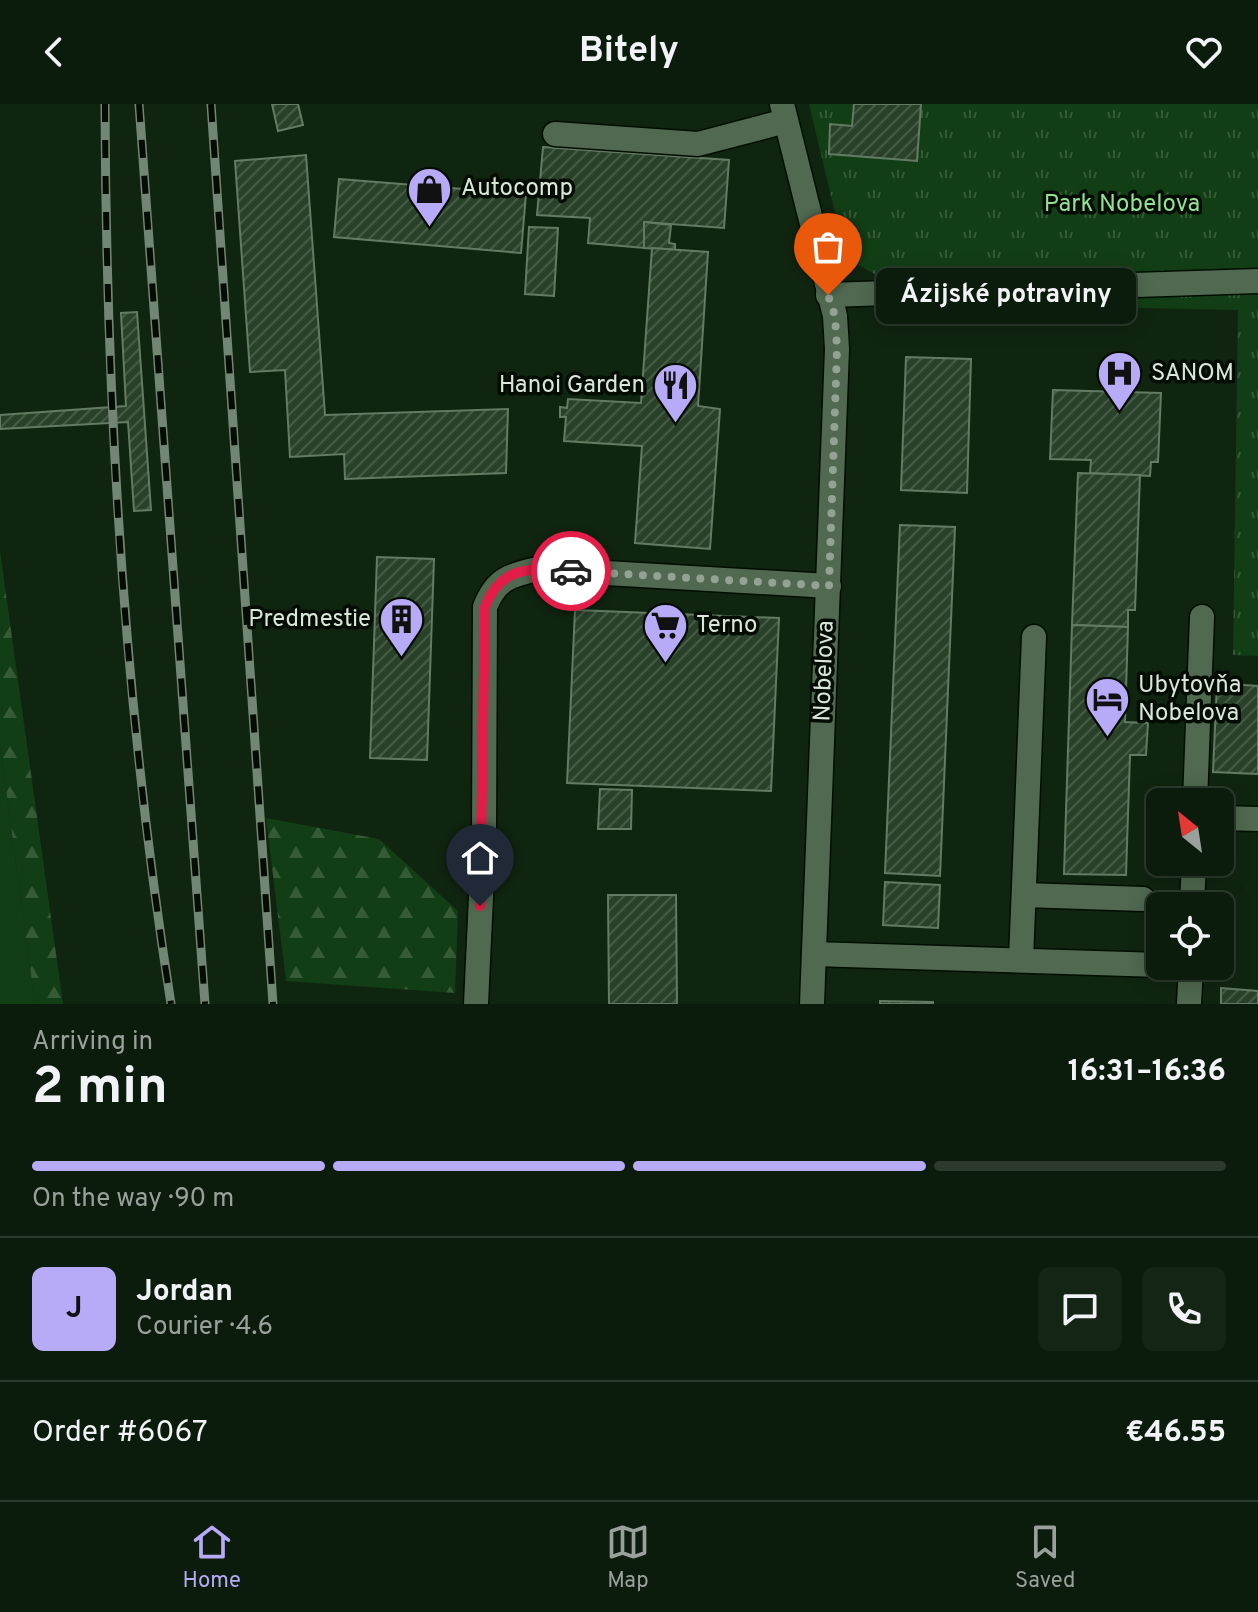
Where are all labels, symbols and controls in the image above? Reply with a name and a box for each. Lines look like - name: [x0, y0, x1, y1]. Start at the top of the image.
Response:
- text: Bitely: [579, 29, 679, 75]
- icon: back: [32, 30, 76, 74]
- icon: heart: [1182, 30, 1226, 74]
- shop icon: Autocomp: [406, 165, 454, 228]
- place label: Autocomp: [461, 174, 573, 204]
- park label: Park Nobelova: [1044, 190, 1200, 220]
- pin: [794, 213, 862, 295]
- icon: bag: [806, 225, 850, 269]
- callout: Ázijské potraviny: [876, 267, 1136, 323]
- text: Ázijské potraviny: [900, 279, 1112, 312]
- hospital icon: SANOM: [1096, 350, 1144, 413]
- place label: SANOM: [1151, 359, 1234, 389]
- restaurant icon: Hanoi Garden: [652, 362, 700, 425]
- place label: Hanoi Garden: [499, 371, 645, 401]
- courier: [531, 531, 611, 611]
- icon: car: [549, 549, 593, 593]
- building icon: Predmestie: [378, 596, 426, 659]
- supermarket icon: Terno: [641, 602, 689, 665]
- place label: Predmestie: [248, 605, 371, 635]
- place label: Terno: [696, 611, 757, 641]
- street label: Nobelova: [808, 620, 842, 722]
- place label: Ubytovňa Nobelova: [1138, 671, 1242, 729]
- hotel icon: Ubytovňa Nobelova: [1083, 676, 1131, 739]
- north arrow: [1146, 788, 1234, 876]
- map controls: [1146, 788, 1234, 980]
- pin: [446, 824, 514, 906]
- icon: home: [458, 836, 502, 880]
- button: locate: [1146, 892, 1234, 980]
- text: Arriving in: [32, 1026, 153, 1059]
- text: 16:31–16:36: [1068, 1054, 1226, 1091]
- text: 2 min: [32, 1056, 168, 1122]
- text: On the way · 90 m: [32, 1183, 234, 1216]
- button: chat: [1038, 1267, 1122, 1351]
- button: phone: [1142, 1267, 1226, 1351]
- text: Jordan: [136, 1274, 233, 1311]
- text: J: [66, 1291, 82, 1328]
- text: Courier · 4.6: [136, 1311, 273, 1344]
- text: Order #6067: [32, 1415, 208, 1452]
- text: €46.55: [1125, 1415, 1226, 1452]
- tab: Home: [183, 1520, 241, 1595]
- tab: Map: [606, 1520, 650, 1595]
- tab: Saved: [1015, 1520, 1075, 1595]

